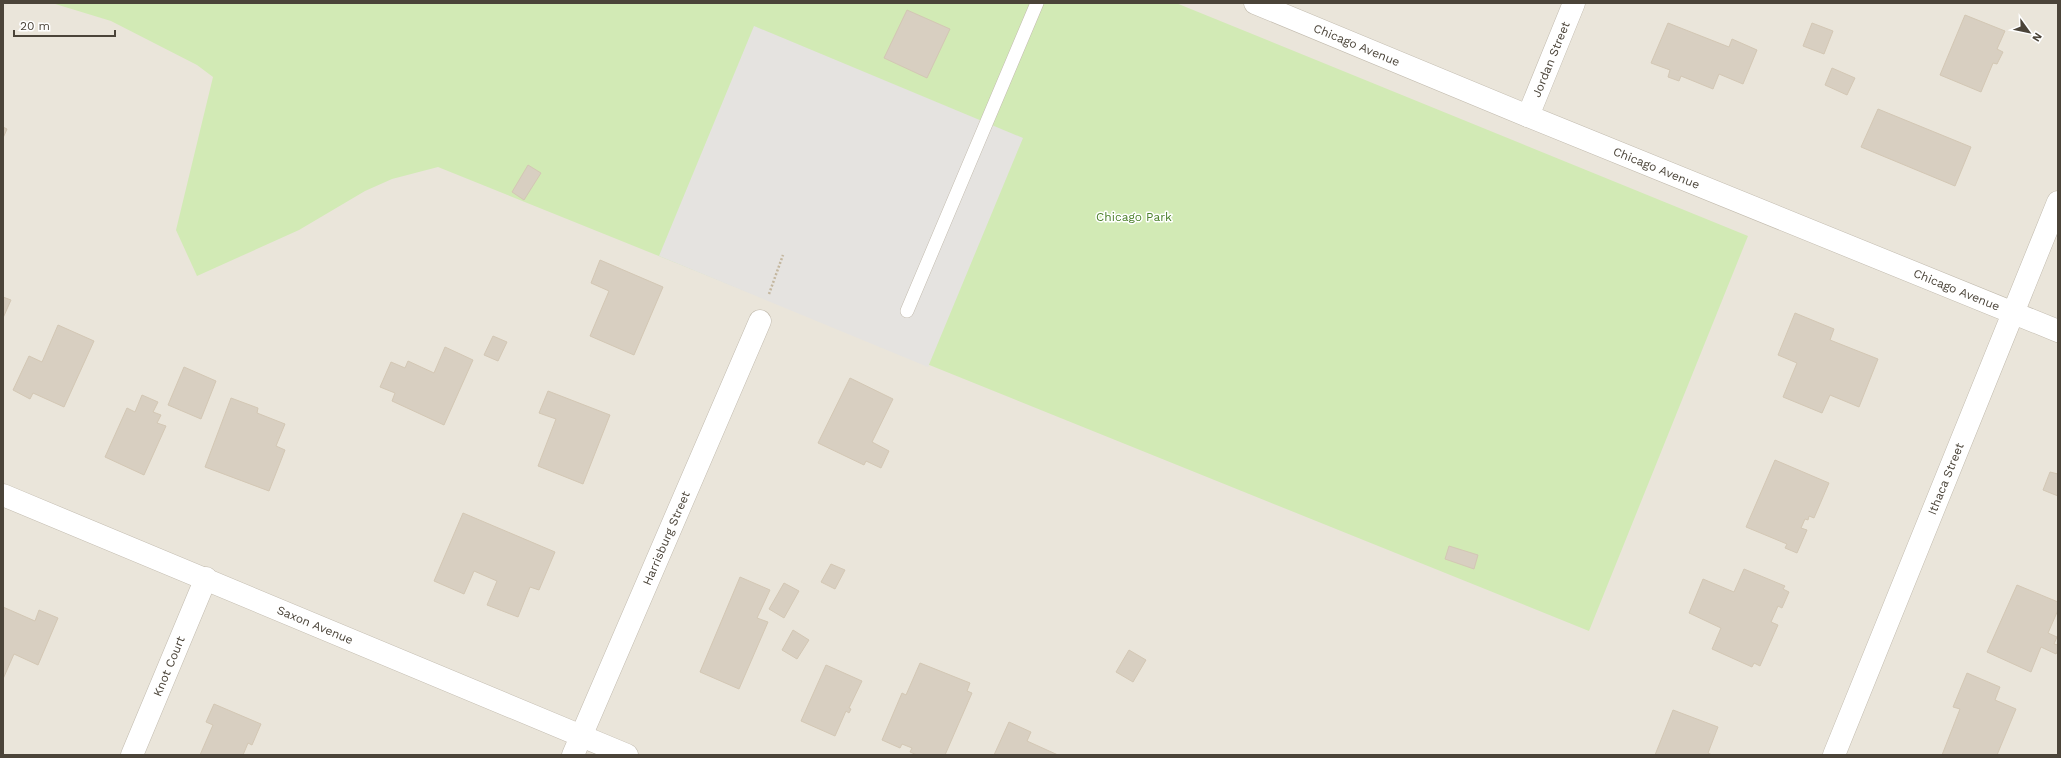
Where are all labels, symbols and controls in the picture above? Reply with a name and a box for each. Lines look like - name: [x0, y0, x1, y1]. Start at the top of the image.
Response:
- scale bar: [14, 12, 115, 38]
- north arrow: [2009, 12, 2049, 52]
- text: 20 m: [20, 19, 50, 33]
- street label: Jordan Street: [1529, 20, 1573, 99]
- street label: Chicago Avenue: [1311, 21, 1402, 69]
- text: N: [2029, 30, 2045, 44]
- street label: Chicago Avenue: [1611, 144, 1702, 192]
- park label: Chicago Park: [1096, 210, 1172, 224]
- street label: Chicago Avenue: [1911, 266, 2002, 314]
- street label: Ithaca Street: [1925, 441, 1967, 517]
- street label: Harrisburg Street: [640, 489, 693, 587]
- street label: Saxon Avenue: [275, 603, 355, 647]
- street label: Knot Court: [150, 634, 188, 699]

